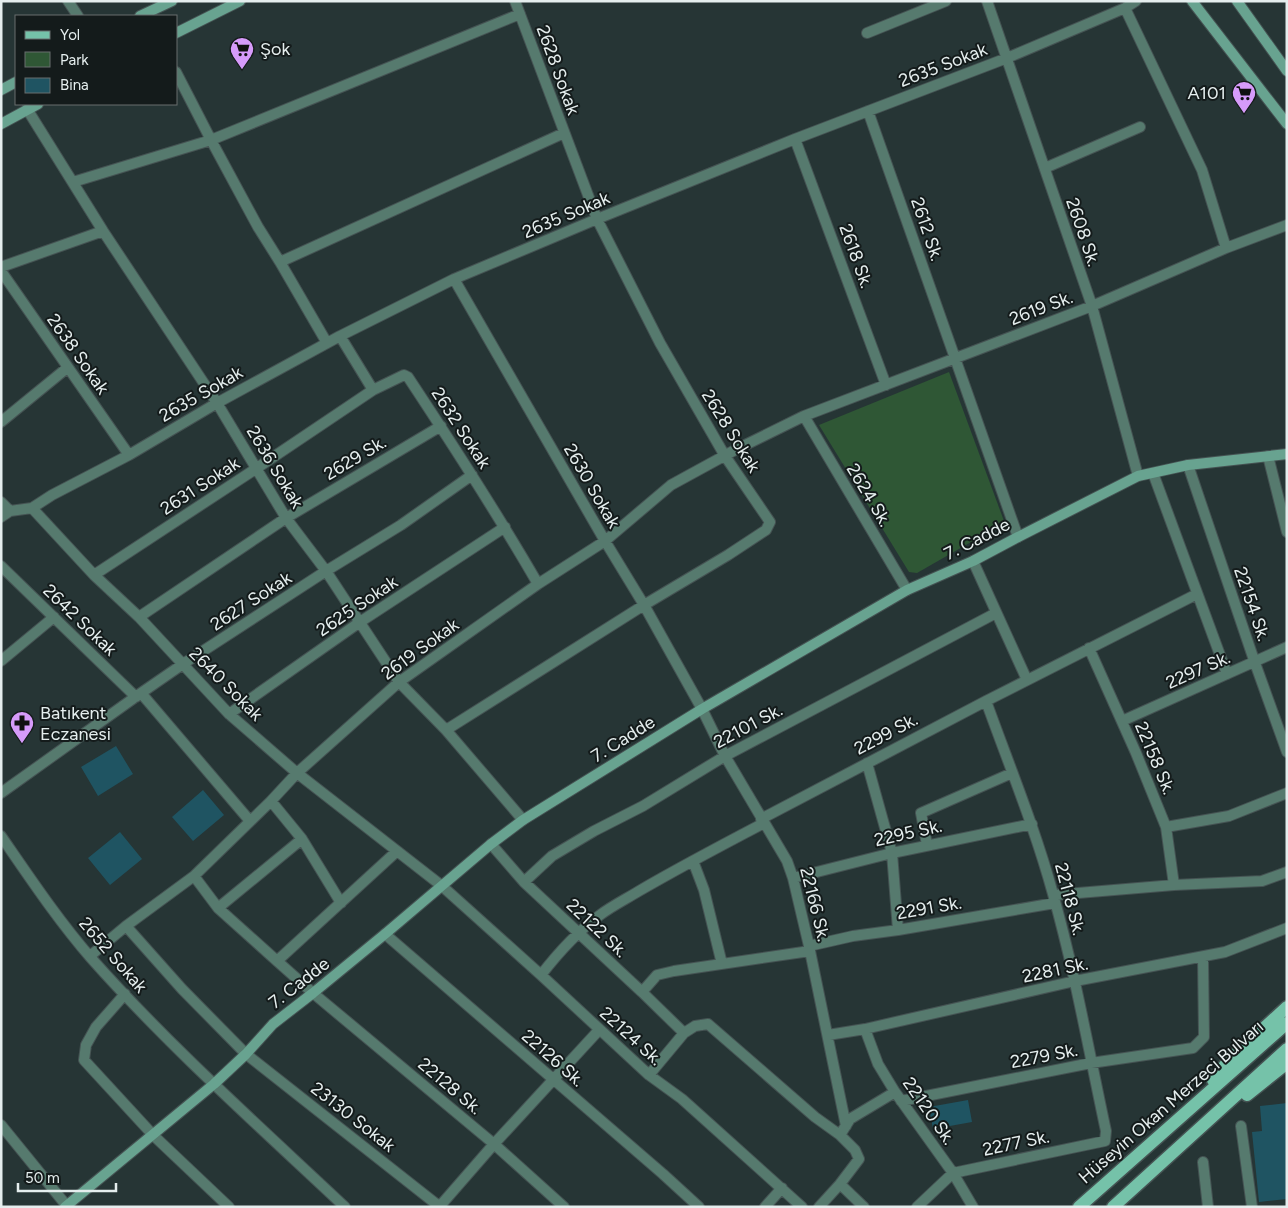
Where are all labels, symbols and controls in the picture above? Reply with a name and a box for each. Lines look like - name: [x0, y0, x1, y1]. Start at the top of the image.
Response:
- legend: [15, 15, 178, 105]
- street label: 2628 Sokak: [532, 22, 584, 118]
- text: Yol: [60, 26, 80, 44]
- supermarket icon: Şok: [229, 36, 255, 70]
- place label: Şok: [260, 38, 290, 60]
- street label: 2635 Sokak: [896, 38, 990, 92]
- text: Park: [60, 51, 89, 69]
- text: Bina: [60, 76, 89, 94]
- supermarket icon: A101: [1231, 80, 1257, 114]
- place label: A101: [1187, 82, 1226, 104]
- street label: 2635 Sokak: [519, 187, 613, 243]
- street label: 2612 Sk.: [906, 194, 948, 264]
- street label: 2608 Sk.: [1061, 195, 1105, 269]
- street label: 2618 Sk.: [834, 221, 878, 291]
- street label: 2619 Sk.: [1006, 286, 1076, 330]
- street label: 2638 Sokak: [42, 309, 114, 399]
- street label: 2635 Sokak: [155, 361, 247, 427]
- street label: 2632 Sokak: [427, 383, 496, 473]
- street label: 2628 Sokak: [697, 385, 765, 477]
- street label: 2636 Sokak: [242, 422, 308, 513]
- street label: 2629 Sk.: [320, 431, 390, 485]
- street label: 2630 Sokak: [559, 440, 625, 532]
- street label: 2631 Sokak: [156, 452, 244, 520]
- street label: 2624 Sk.: [842, 460, 896, 530]
- street label: 7. Cadde: [940, 513, 1014, 565]
- street label: 22154 Sk.: [1229, 564, 1275, 644]
- street label: 2627 Sokak: [206, 566, 296, 635]
- street label: 2625 Sokak: [312, 571, 402, 641]
- street label: 2642 Sokak: [39, 579, 122, 661]
- street label: 2619 Sokak: [377, 613, 463, 684]
- street label: 2640 Sokak: [185, 643, 268, 726]
- street label: 2297 Sk.: [1162, 646, 1234, 694]
- street label: 22101 Sk.: [710, 699, 786, 753]
- place label: Batıkent Eczanesi: [40, 702, 111, 745]
- street label: 2299 Sk.: [851, 708, 921, 760]
- pharmacy icon: Batıkent Eczanesi: [9, 710, 35, 744]
- street label: 7. Cadde: [587, 711, 659, 767]
- street label: 22158 Sk.: [1130, 718, 1180, 798]
- street label: 2295 Sk.: [872, 815, 944, 851]
- street label: 22118 Sk.: [1050, 860, 1090, 938]
- street label: 22166 Sk.: [795, 865, 835, 943]
- street label: 2291 Sk.: [895, 891, 963, 925]
- street label: 22122 Sk.: [562, 894, 632, 962]
- street label: 2652 Sokak: [74, 913, 152, 998]
- street label: 7. Cadde: [264, 952, 334, 1014]
- street label: 2281 Sk.: [1020, 952, 1090, 988]
- street label: 22124 Sk.: [595, 1002, 667, 1070]
- street label: Hüseyin Okan Merzeci Bulvarı: [1074, 1016, 1268, 1188]
- street label: 22126 Sk.: [517, 1025, 589, 1091]
- street label: 2279 Sk.: [1009, 1039, 1079, 1073]
- street label: 22128 Sk.: [414, 1053, 486, 1119]
- street label: 22120 Sk.: [898, 1073, 960, 1149]
- street label: 23130 Sokak: [306, 1077, 400, 1157]
- street label: 2277 Sk.: [981, 1125, 1051, 1161]
- scale bar: [18, 1160, 115, 1192]
- text: 50 m: [25, 1169, 60, 1187]

